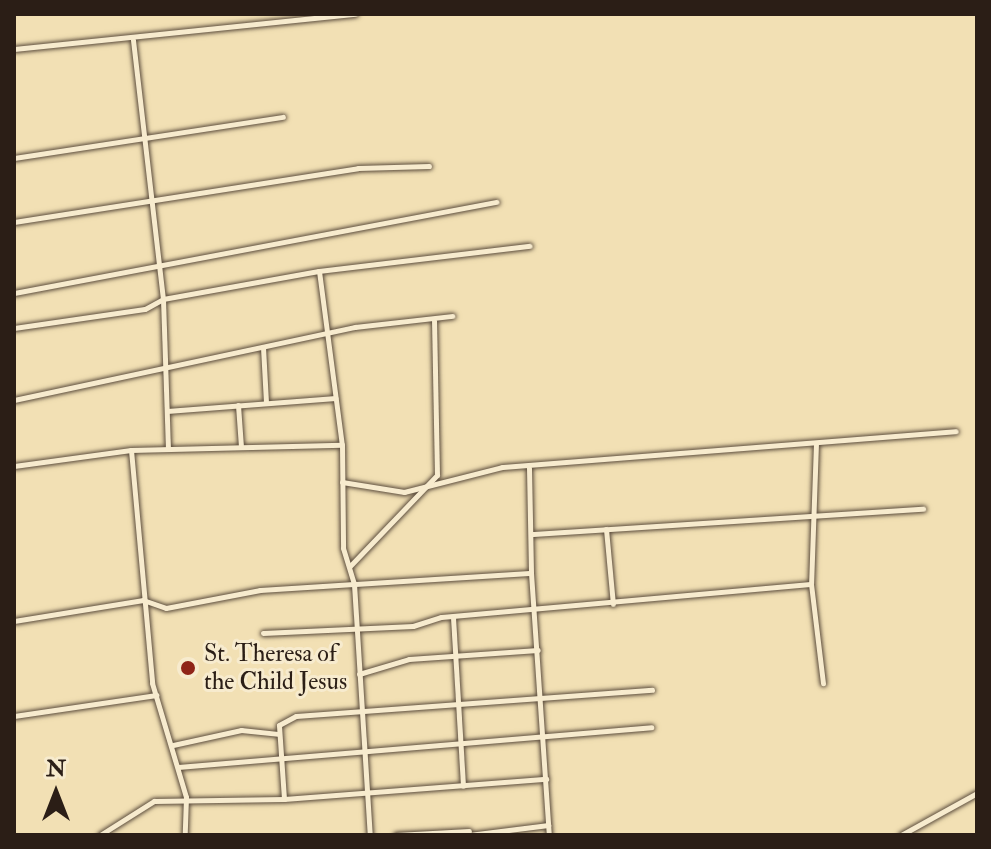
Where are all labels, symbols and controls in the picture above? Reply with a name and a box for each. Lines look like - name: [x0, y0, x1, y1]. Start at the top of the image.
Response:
- place label: St. Theresa of the Child Jesus: [204, 640, 347, 696]
- marker: St. Theresa of the Child Jesus: [179, 659, 197, 677]
- north arrow: [16, 753, 96, 833]
- text: N: [46, 755, 66, 783]

